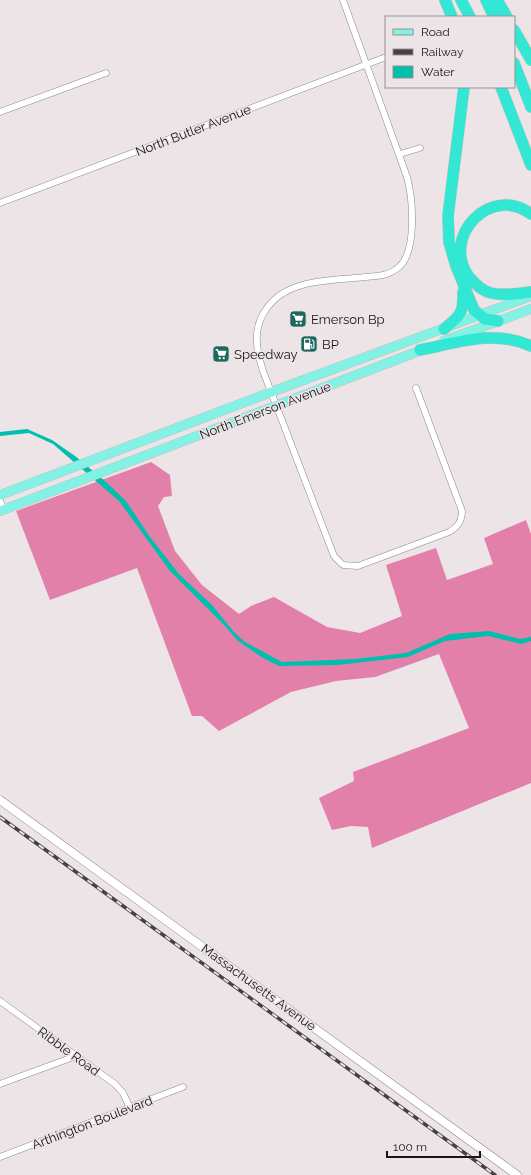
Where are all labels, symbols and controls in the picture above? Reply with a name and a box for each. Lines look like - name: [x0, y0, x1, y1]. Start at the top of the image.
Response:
- legend: [385, 16, 515, 88]
- text: Road: [421, 25, 450, 39]
- text: Railway: [421, 45, 464, 59]
- text: Water: [421, 65, 455, 79]
- street label: North Butler Avenue: [133, 101, 253, 159]
- supermarket icon: Emerson Bp: [288, 309, 308, 329]
- place label: Emerson Bp: [311, 312, 385, 327]
- fuel station icon: BP: [299, 334, 319, 354]
- place label: BP: [322, 337, 339, 352]
- supermarket icon: Speedway: [211, 344, 231, 364]
- place label: Speedway: [234, 347, 298, 362]
- street label: North Emerson Avenue: [197, 378, 333, 442]
- street label: Massachusetts Avenue: [199, 941, 319, 1034]
- street label: Ribble Road: [35, 1024, 103, 1079]
- street label: Arthington Boulevard: [30, 1093, 155, 1152]
- scale bar: [387, 1133, 480, 1159]
- text: 100 m: [393, 1140, 427, 1154]

